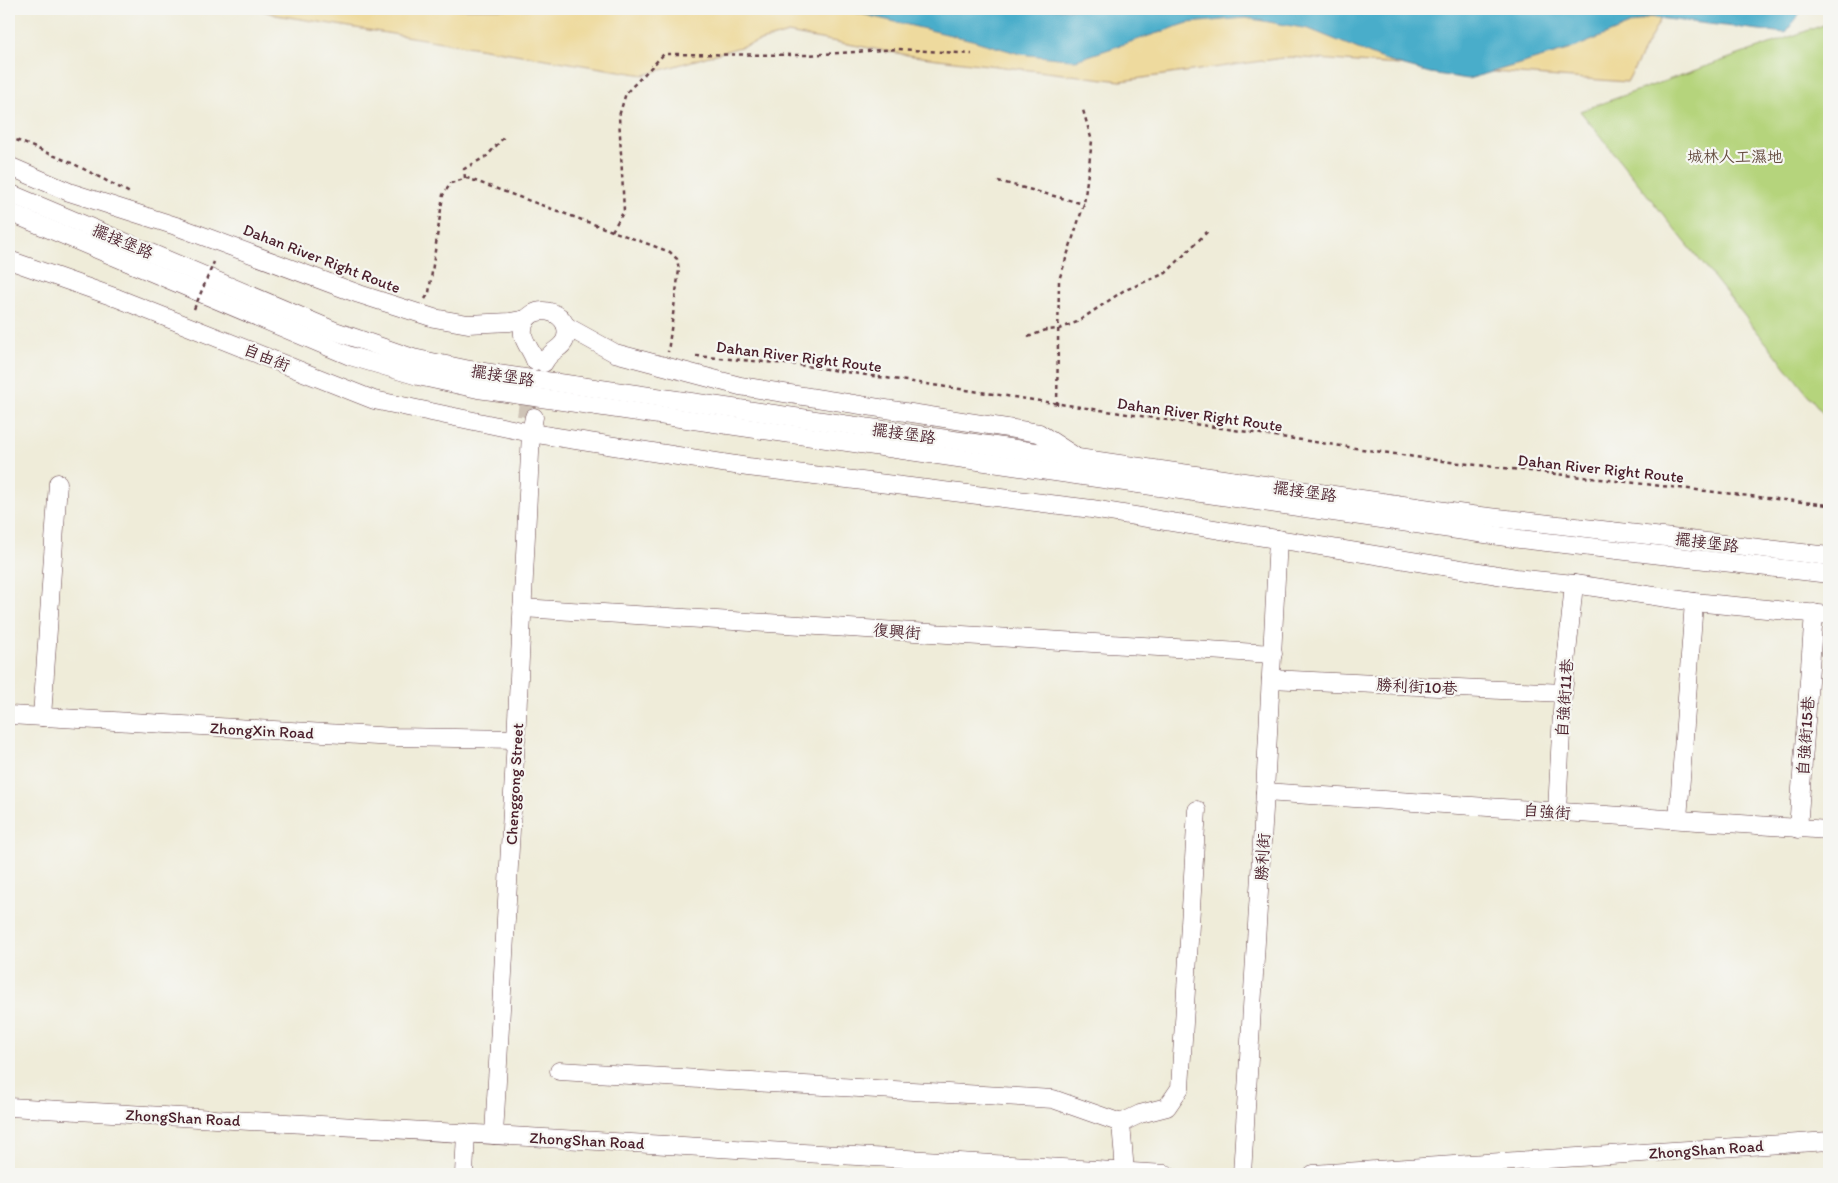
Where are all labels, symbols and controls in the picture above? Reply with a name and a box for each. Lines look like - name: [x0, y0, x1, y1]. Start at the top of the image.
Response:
- park label: 城林人工濕地: [1687, 147, 1783, 166]
- street label: 擺接堡路: [90, 220, 156, 263]
- street label: Dahan River Right Route: [240, 220, 403, 297]
- street label: Dahan River Right Route: [715, 337, 883, 376]
- street label: 自由街: [241, 340, 293, 375]
- street label: 擺接堡路: [470, 361, 536, 390]
- street label: Dahan River Right Route: [1116, 393, 1284, 436]
- street label: 擺接堡路: [871, 420, 937, 447]
- street label: Dahan River Right Route: [1517, 450, 1685, 487]
- street label: 擺接堡路: [1272, 478, 1338, 505]
- street label: 擺接堡路: [1674, 529, 1740, 556]
- street label: 復興街: [872, 620, 922, 643]
- street label: 自強街11巷: [1552, 658, 1577, 738]
- street label: 勝利街10巷: [1376, 675, 1458, 698]
- street label: 自強街15巷: [1793, 696, 1818, 777]
- street label: ZhongXin Road: [210, 718, 315, 743]
- street label: Chenggong Street: [502, 722, 527, 846]
- street label: 自強街: [1522, 800, 1572, 823]
- street label: 勝利街: [1252, 833, 1273, 881]
- street label: ZhongShan Road: [125, 1105, 241, 1130]
- street label: ZhongShan Road: [529, 1128, 645, 1153]
- street label: ZhongShan Road: [1648, 1136, 1764, 1163]

